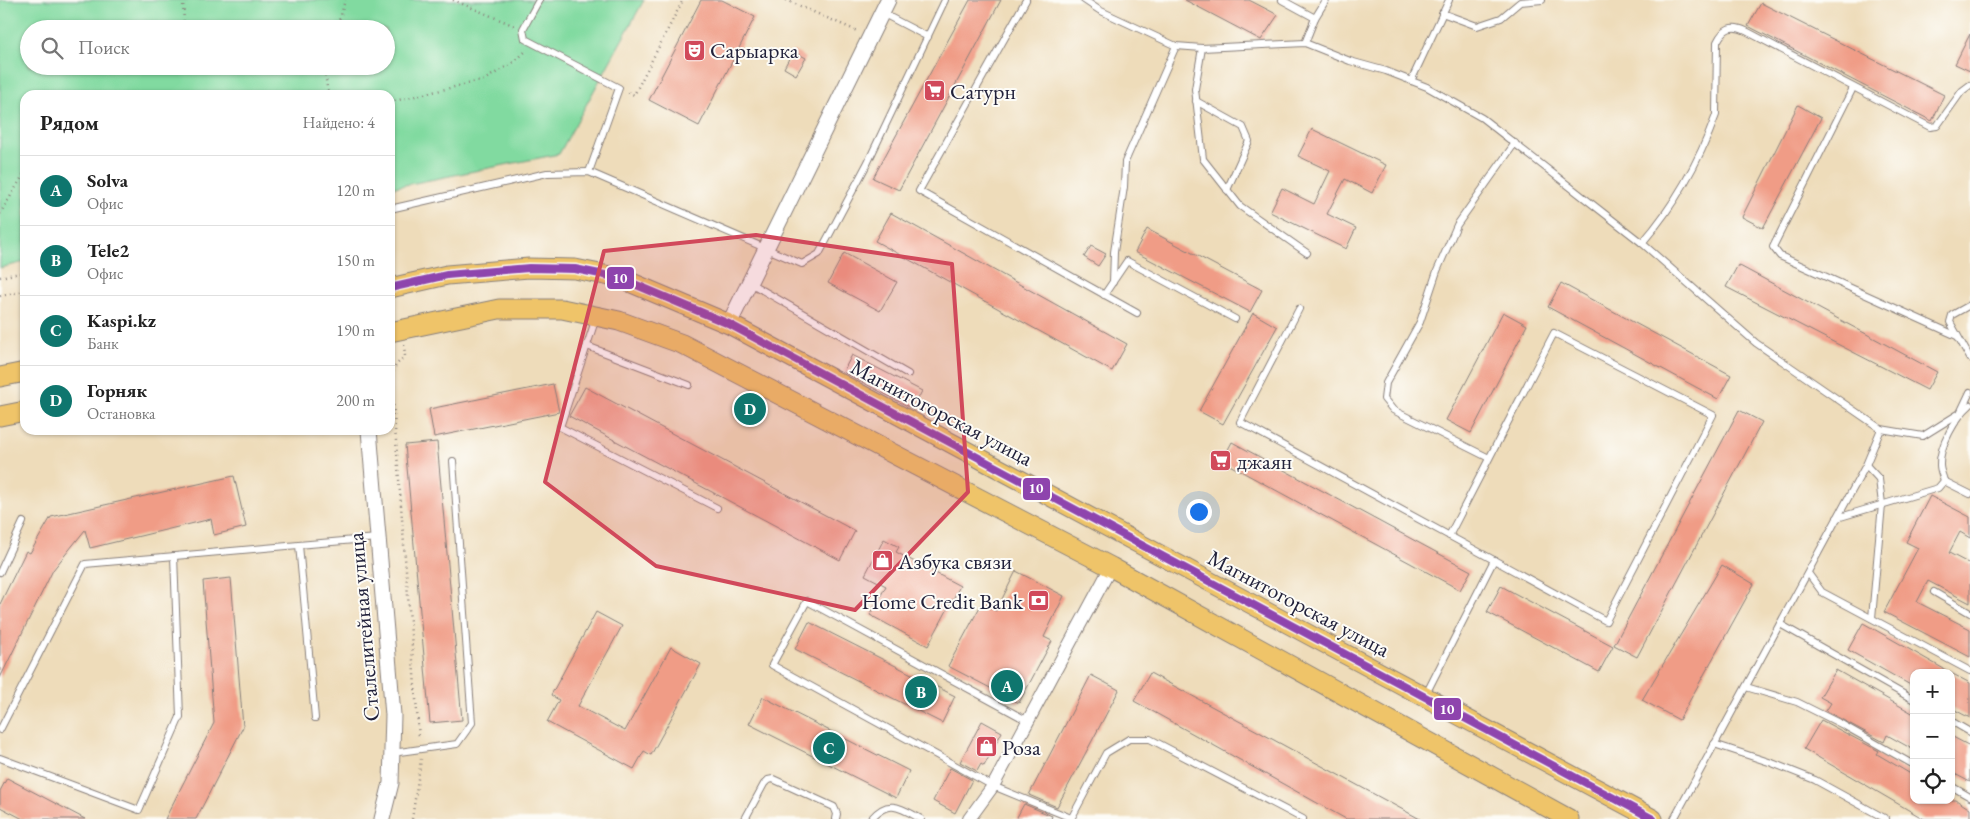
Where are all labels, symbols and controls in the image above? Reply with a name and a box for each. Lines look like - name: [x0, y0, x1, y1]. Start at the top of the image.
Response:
- search box: [20, 20, 395, 75]
- icon: search: [38, 34, 66, 62]
- text: Поиск: [78, 35, 130, 60]
- place label: Сарыарка: [710, 36, 799, 65]
- theatre icon: Сарыарка: [682, 38, 706, 62]
- place label: Сатурн: [950, 77, 1016, 106]
- supermarket icon: Сатурн: [922, 79, 946, 103]
- text: Рядом: [40, 109, 99, 136]
- text: Найдено: 4: [303, 112, 375, 133]
- text: Solva: [87, 168, 128, 193]
- text: A: [50, 180, 62, 201]
- text: 120 m: [336, 180, 375, 201]
- text: Офис: [87, 193, 124, 214]
- text: Tele2: [87, 238, 129, 263]
- text: B: [51, 250, 61, 271]
- text: 150 m: [336, 250, 375, 271]
- text: Офис: [87, 263, 124, 284]
- line badge: 10: [606, 266, 635, 290]
- text: 10: [613, 269, 628, 287]
- text: Kaspi.kz: [87, 308, 156, 333]
- text: C: [50, 320, 62, 341]
- text: 190 m: [336, 320, 375, 341]
- text: Банк: [87, 333, 119, 354]
- street label: Магнитогорская улица: [846, 352, 1038, 473]
- text: Горняк: [87, 378, 147, 403]
- text: D: [50, 390, 62, 411]
- text: 200 m: [336, 390, 375, 411]
- pin: D: [734, 390, 766, 428]
- text: Остановка: [87, 403, 156, 424]
- place label: джаян: [1237, 447, 1292, 476]
- supermarket icon: джаян: [1209, 449, 1233, 473]
- line badge: 10: [1022, 477, 1051, 501]
- text: 10: [1029, 479, 1044, 497]
- your location: [1186, 499, 1212, 525]
- street label: Сталелитейная улица: [341, 531, 386, 723]
- street label: Магнитогорская улица: [1203, 543, 1395, 664]
- place label: Азбука связи: [897, 547, 1013, 576]
- shop icon: Азбука связи: [870, 549, 894, 573]
- place label: Home Credit Bank: [861, 587, 1024, 616]
- bank icon: Home Credit Bank: [1027, 589, 1051, 613]
- pin: A: [991, 667, 1023, 705]
- map controls: [1910, 669, 1955, 804]
- button: +: [1910, 669, 1955, 714]
- pin: B: [905, 673, 937, 711]
- line badge: 10: [1433, 697, 1462, 721]
- text: 10: [1440, 700, 1455, 718]
- button: −: [1910, 714, 1955, 759]
- pin: C: [813, 729, 845, 767]
- place label: Роза: [1002, 733, 1041, 762]
- shop icon: Роза: [974, 735, 998, 759]
- button: locate: [1910, 759, 1955, 804]

